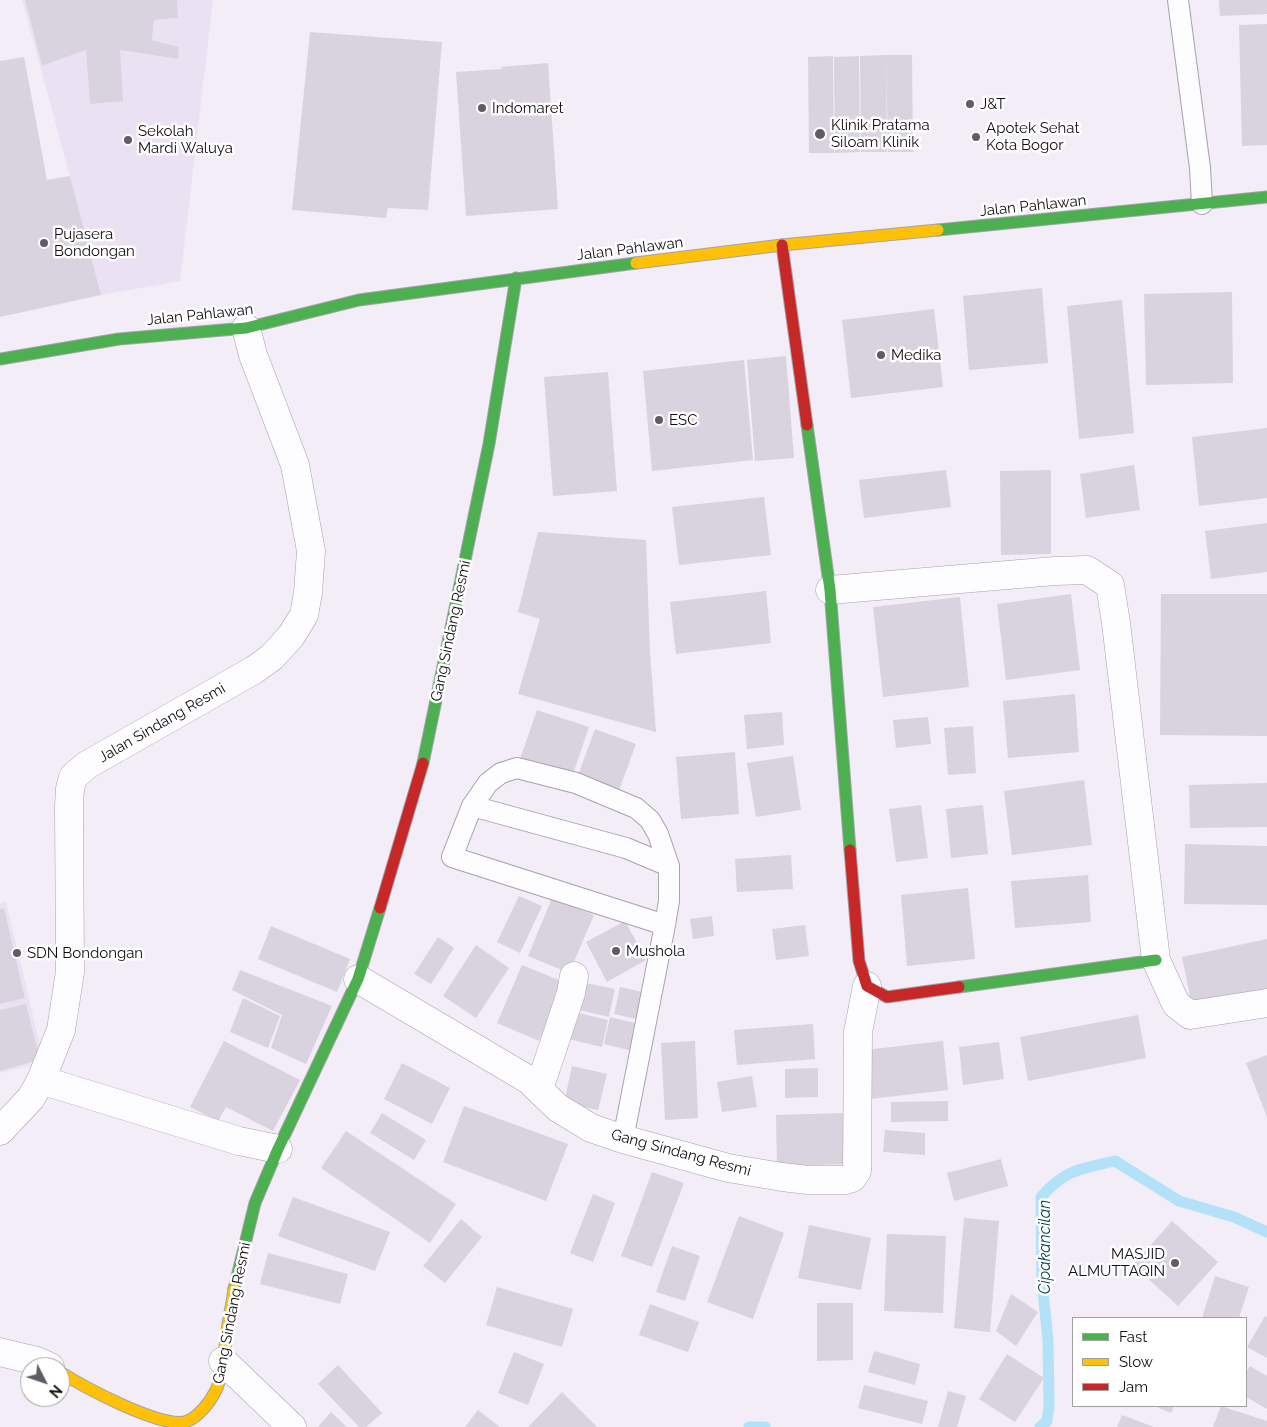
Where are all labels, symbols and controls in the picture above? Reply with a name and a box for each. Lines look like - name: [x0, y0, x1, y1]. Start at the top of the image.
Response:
- place label: J&T: [980, 95, 1006, 113]
- marker: J&T: [964, 98, 976, 110]
- place label: Indomaret: [492, 99, 563, 117]
- marker: Indomaret: [476, 102, 488, 114]
- place label: Klinik Pratama Siloam Klinik: [831, 116, 930, 151]
- place label: Apotek Sehat Kota Bogor: [986, 119, 1079, 154]
- place label: Sekolah Mardi Waluya: [138, 122, 233, 157]
- marker: Klinik Pratama Siloam Klinik: [813, 127, 827, 141]
- marker: Apotek Sehat Kota Bogor: [970, 131, 982, 143]
- marker: Sekolah Mardi Waluya: [122, 134, 134, 146]
- street label: Jalan Pahlawan: [979, 191, 1087, 221]
- place label: Pujasera Bondongan: [54, 225, 135, 260]
- street label: Jalan Pahlawan: [576, 234, 684, 264]
- marker: Pujasera Bondongan: [38, 237, 50, 249]
- street label: Jalan Pahlawan: [146, 300, 254, 330]
- place label: Medika: [891, 346, 942, 364]
- marker: Medika: [875, 349, 887, 361]
- place label: ESC: [669, 411, 697, 429]
- marker: ESC: [653, 414, 665, 426]
- street label: Gang Sindang Resmi: [427, 559, 475, 703]
- street label: Jalan Sindang Resmi: [95, 679, 229, 767]
- place label: Mushola: [626, 942, 685, 960]
- place label: SDN Bondongan: [27, 944, 143, 962]
- marker: Mushola: [610, 945, 622, 957]
- marker: SDN Bondongan: [11, 947, 23, 959]
- street label: Gang Sindang Resmi: [609, 1126, 753, 1180]
- water label: Cipakancilan: [1035, 1200, 1055, 1294]
- street label: Gang Sindang Resmi: [209, 1241, 255, 1385]
- place label: MASJID ALMUTTAQIN: [1068, 1245, 1165, 1280]
- marker: MASJID ALMUTTAQIN: [1169, 1257, 1181, 1269]
- legend: [1072, 1317, 1247, 1407]
- text: Fast: [1119, 1328, 1147, 1346]
- text: Slow: [1119, 1353, 1153, 1371]
- north arrow: [20, 1357, 70, 1407]
- text: Jam: [1119, 1378, 1148, 1396]
- text: N: [46, 1382, 65, 1400]

